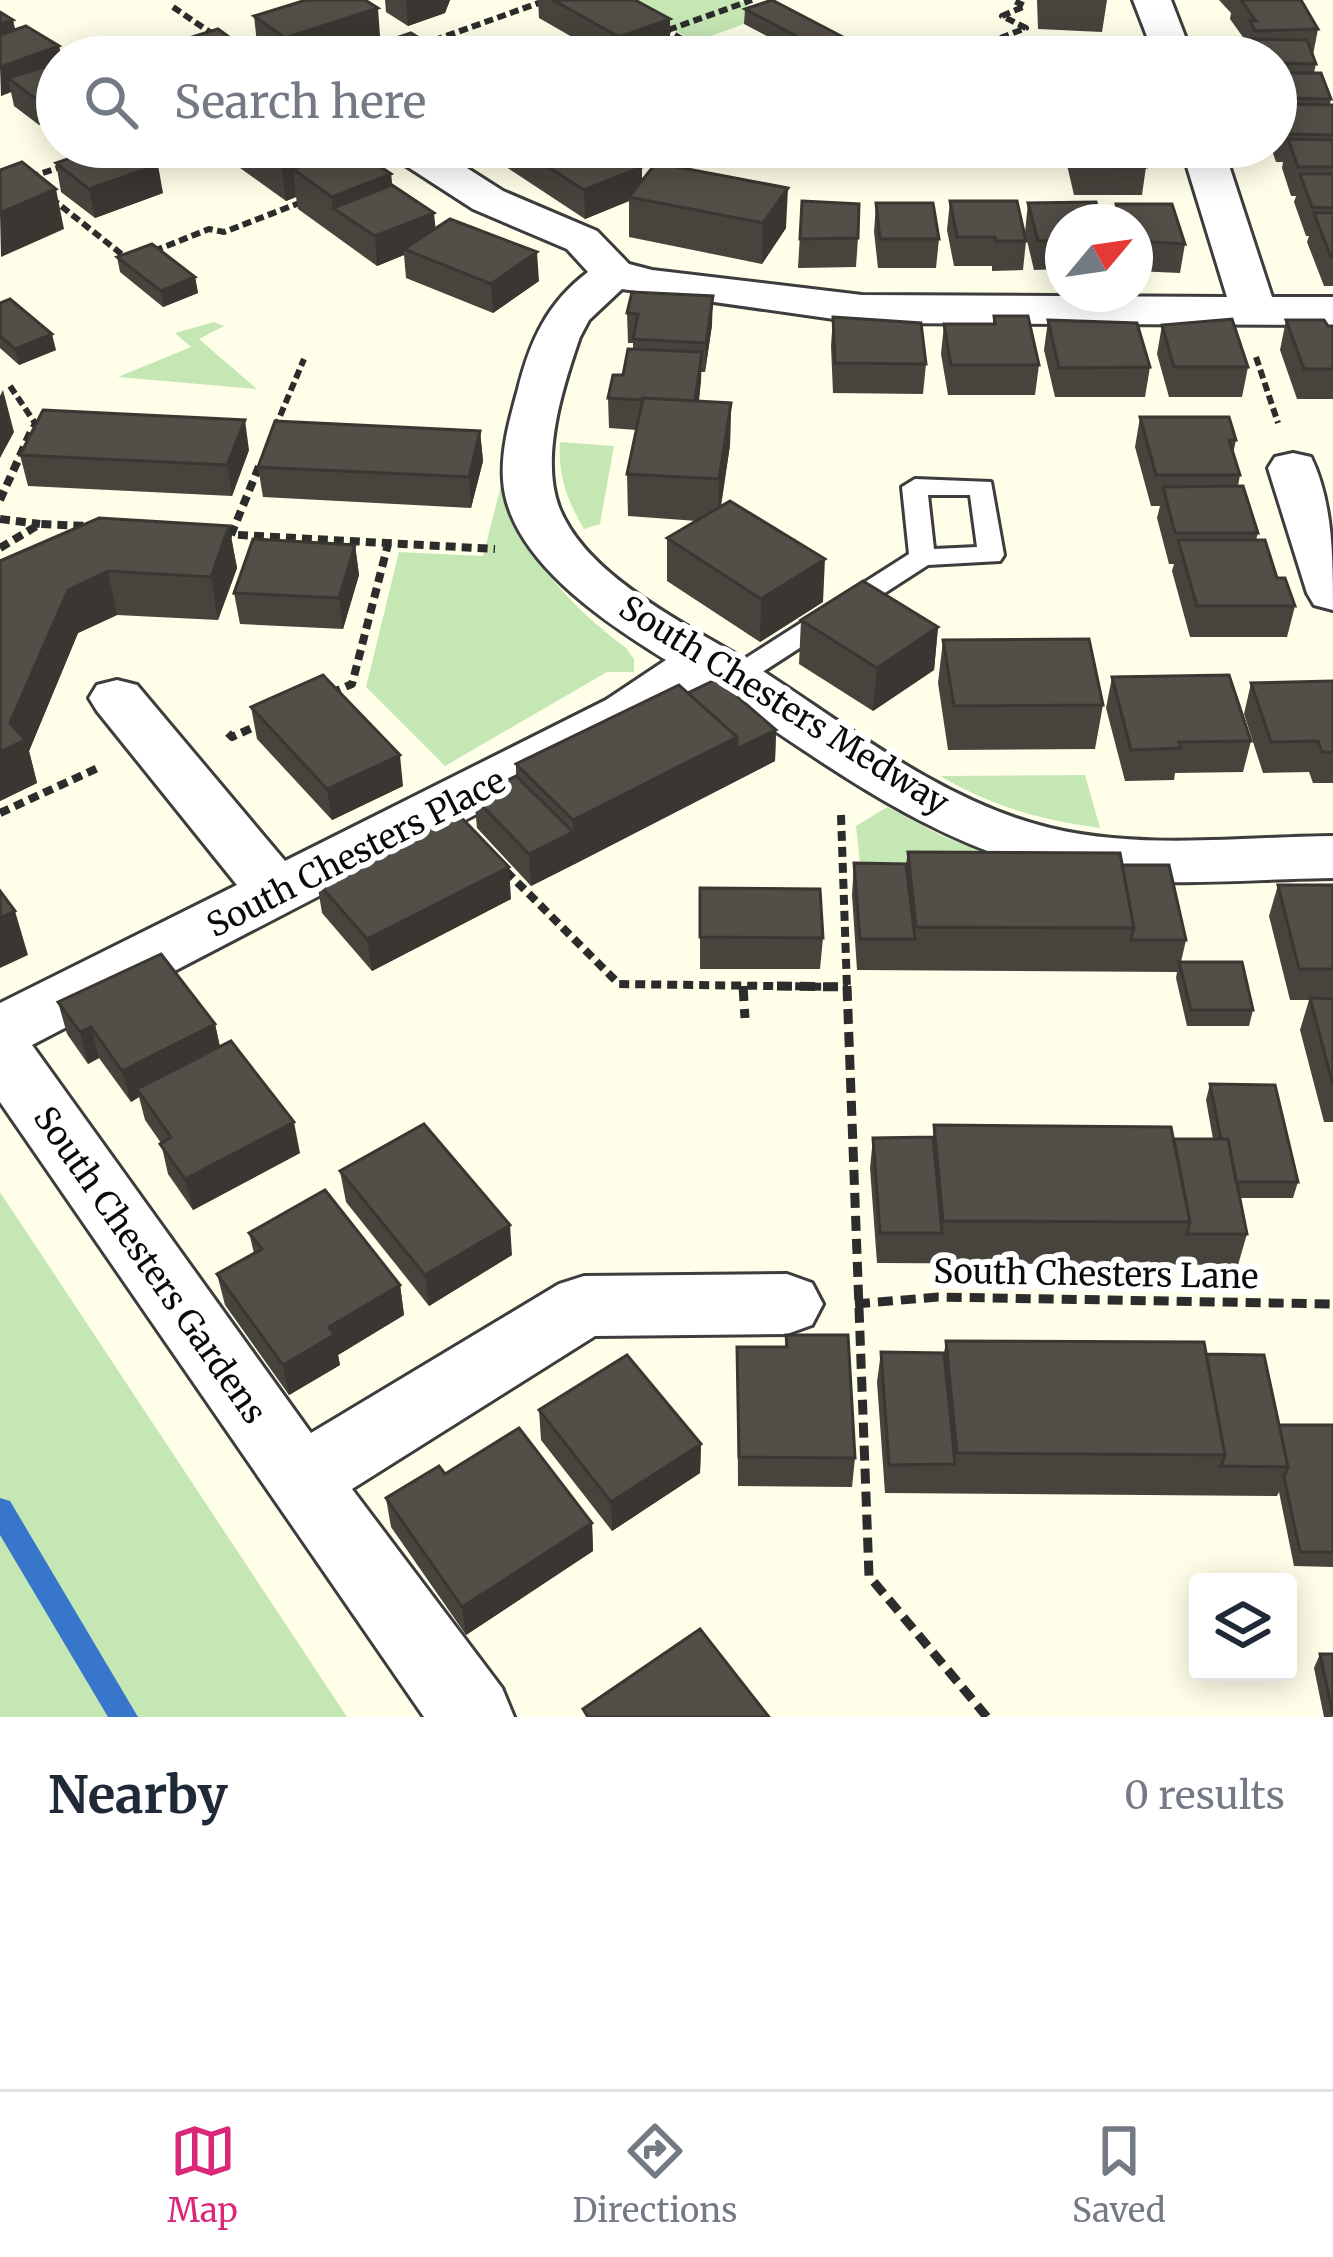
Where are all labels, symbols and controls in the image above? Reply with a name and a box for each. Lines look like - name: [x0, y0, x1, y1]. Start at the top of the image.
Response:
- search box: [36, 36, 1297, 168]
- icon: search: [78, 69, 144, 135]
- text: Search here: [174, 74, 426, 130]
- north arrow: [1045, 204, 1153, 312]
- street label: South Chesters Medway: [612, 587, 957, 824]
- street label: South Chesters Place: [200, 760, 512, 946]
- street label: South Chesters Gardens: [25, 1099, 275, 1431]
- street label: South Chesters Lane: [933, 1251, 1259, 1297]
- map controls: [1189, 1573, 1297, 1681]
- button: layers: [1189, 1573, 1297, 1681]
- text: Nearby: [48, 1763, 228, 1827]
- text: 0 results: [1124, 1771, 1285, 1820]
- tab: Map: [167, 2118, 238, 2231]
- tab: Directions: [572, 2118, 737, 2231]
- tab: Saved: [1072, 2118, 1166, 2231]

